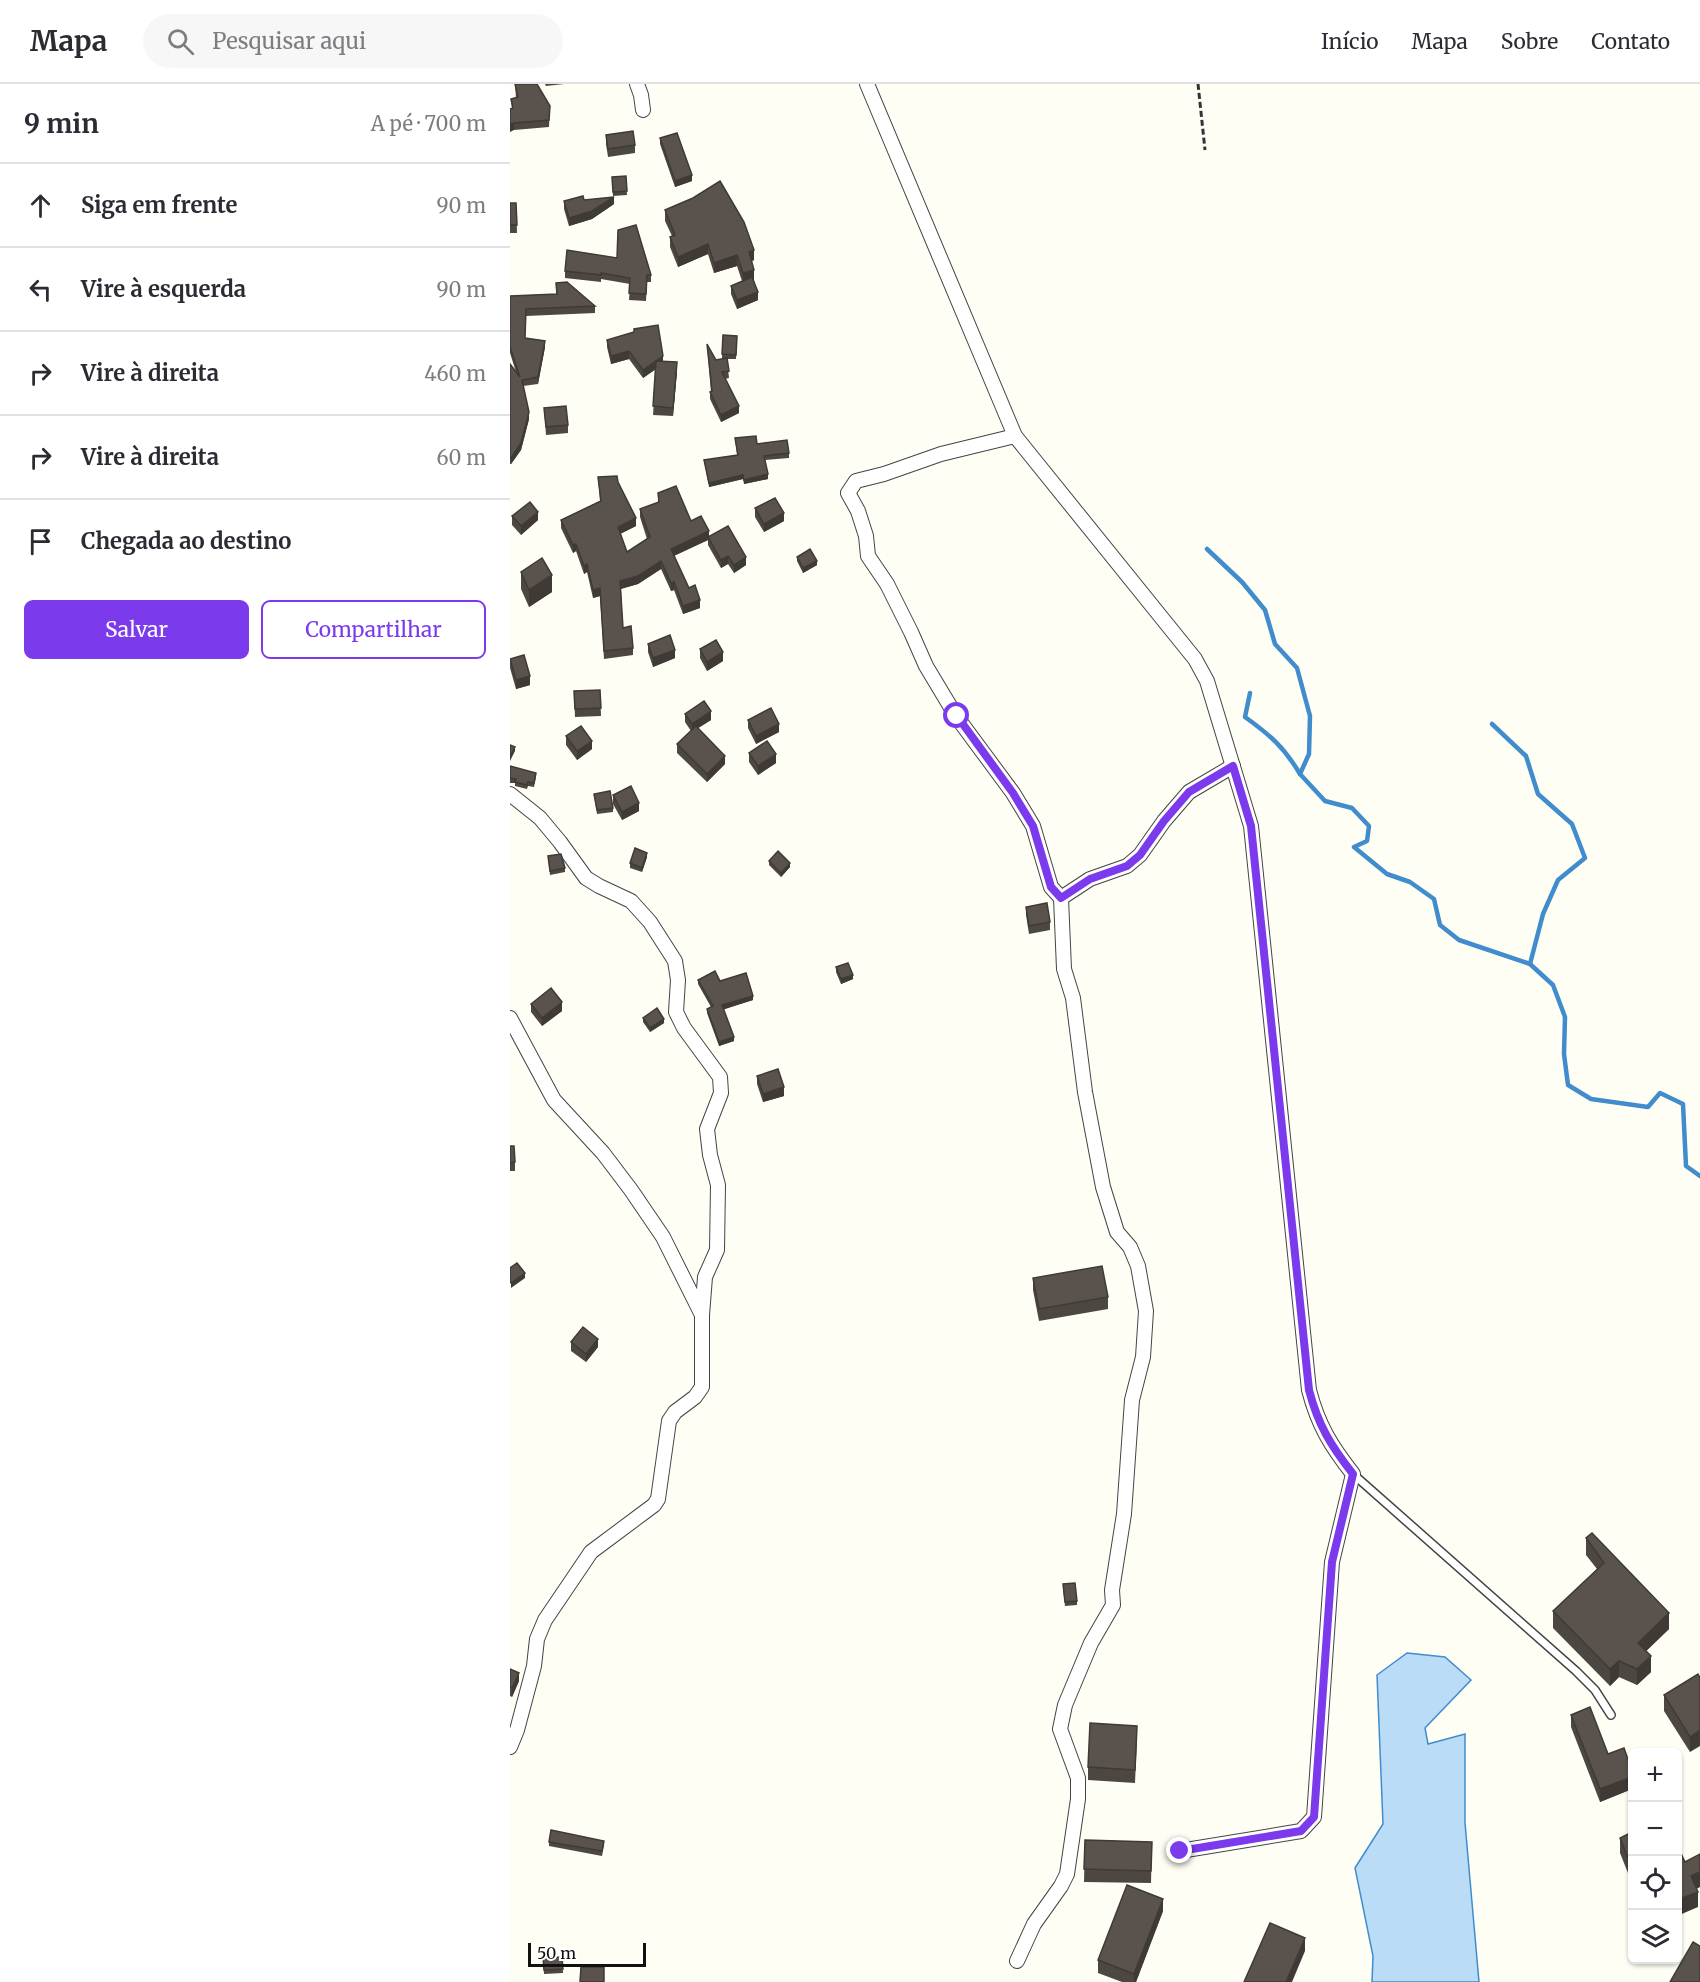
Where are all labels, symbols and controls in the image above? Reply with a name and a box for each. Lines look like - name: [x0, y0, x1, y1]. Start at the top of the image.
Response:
- search box: [143, 14, 563, 68]
- text: Mapa: [30, 23, 107, 59]
- icon: search: [164, 25, 197, 58]
- text: Pesquisar aqui: [212, 27, 366, 55]
- text: Início: [1321, 28, 1379, 55]
- text: Mapa: [1412, 28, 1468, 55]
- text: Sobre: [1501, 28, 1558, 55]
- text: Contato: [1591, 28, 1670, 55]
- text: 9 min: [24, 107, 99, 140]
- text: A pé · 700 m: [371, 111, 486, 136]
- icon: ahead: [24, 189, 57, 222]
- text: Siga em frente: [81, 191, 237, 219]
- text: 90 m: [436, 193, 486, 218]
- icon: left: [24, 273, 57, 306]
- text: Vire à esquerda: [81, 275, 246, 303]
- text: 90 m: [436, 277, 486, 302]
- icon: right: [24, 357, 57, 390]
- text: Vire à direita: [81, 359, 219, 387]
- text: 460 m: [424, 361, 486, 386]
- icon: right: [24, 441, 57, 474]
- text: Vire à direita: [81, 443, 219, 471]
- text: 60 m: [436, 445, 486, 470]
- icon: arrive: [24, 525, 57, 558]
- text: Chegada ao destino: [81, 527, 291, 555]
- button: Salvar: [24, 600, 249, 659]
- button: Compartilhar: [261, 600, 486, 659]
- route start: [943, 702, 969, 728]
- map controls: [1628, 1748, 1682, 1964]
- button: +: [1628, 1748, 1682, 1802]
- button: −: [1628, 1802, 1682, 1856]
- route end: [1166, 1837, 1192, 1863]
- button: locate: [1628, 1856, 1682, 1910]
- button: layers: [1628, 1910, 1682, 1964]
- scale bar: [528, 1940, 646, 1968]
- text: 50 m: [537, 1943, 576, 1963]

